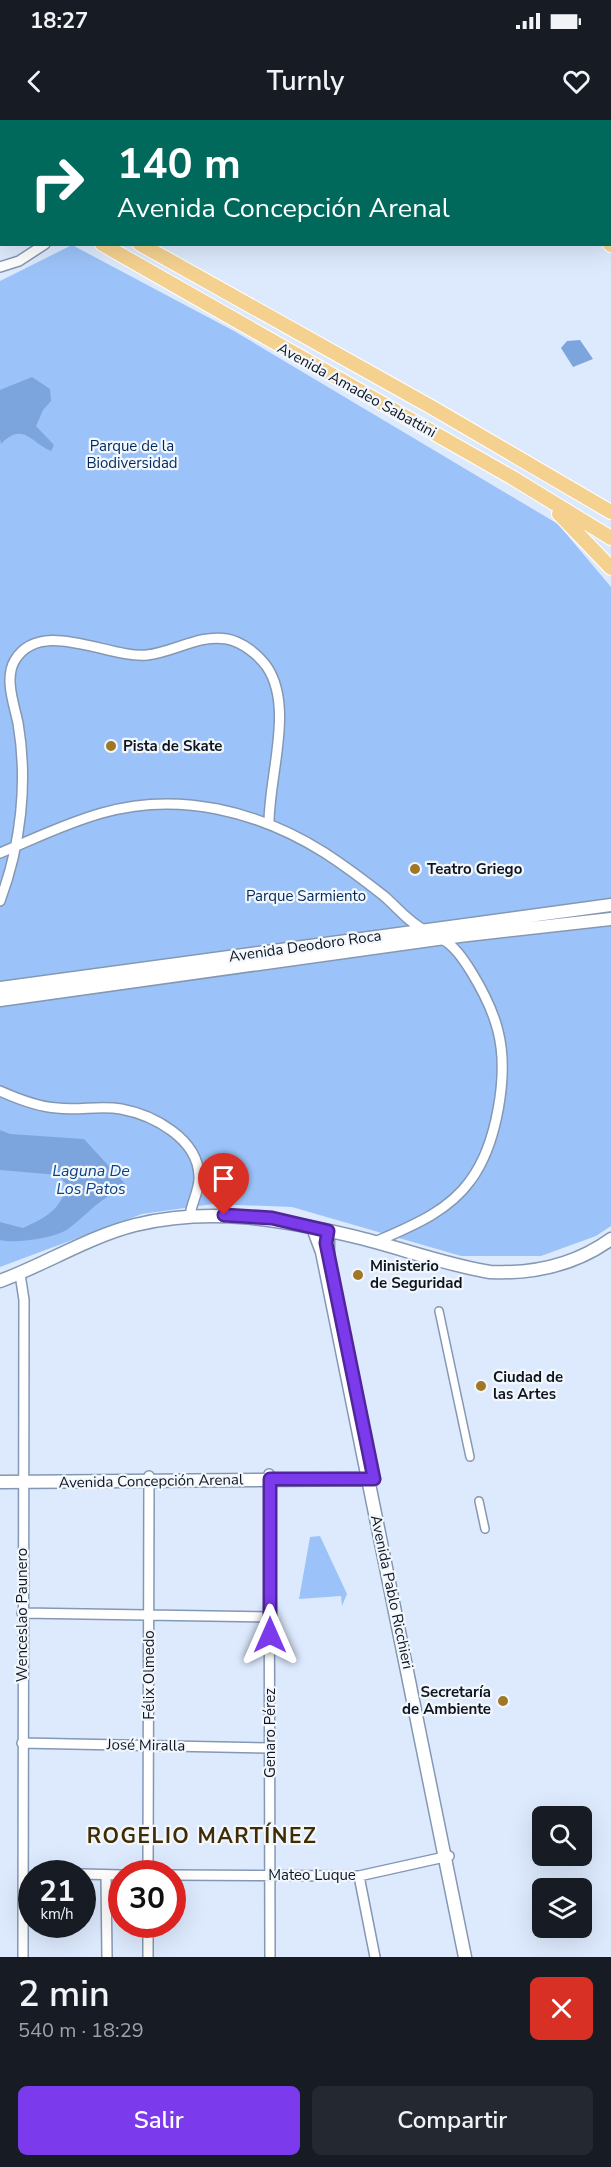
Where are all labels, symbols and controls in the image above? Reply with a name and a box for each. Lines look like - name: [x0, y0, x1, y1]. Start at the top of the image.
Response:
- text: 18:27: [30, 6, 88, 36]
- text: Turnly: [267, 63, 344, 100]
- icon: back: [18, 65, 51, 98]
- icon: heart: [560, 65, 593, 98]
- text: 140 m: [117, 136, 241, 193]
- icon: right: [18, 144, 96, 222]
- text: Avenida Concepción Arenal: [117, 190, 450, 227]
- street label: Avenida Amadeo Sabattini: [274, 338, 440, 442]
- park label: Parque de la Biodiversidad: [86, 436, 178, 473]
- place label: Pista de Skate: [123, 736, 223, 756]
- marker: Pista de Skate: [104, 739, 118, 753]
- place label: Teatro Griego: [427, 859, 523, 879]
- marker: Teatro Griego: [408, 862, 422, 876]
- park label: Parque Sarmiento: [246, 886, 366, 906]
- street label: Avenida Deodoro Roca: [227, 925, 383, 967]
- pin: [198, 1153, 249, 1215]
- water label: Laguna De Los Patos: [52, 1160, 130, 1200]
- icon: arrive: [207, 1162, 240, 1195]
- place label: Ministerio de Seguridad: [370, 1256, 462, 1293]
- marker: Ministerio de Seguridad: [351, 1268, 365, 1282]
- place label: Ciudad de las Artes: [493, 1367, 563, 1404]
- marker: Ciudad de las Artes: [474, 1379, 488, 1393]
- street label: Avenida Concepción Arenal: [58, 1469, 244, 1493]
- street label: Avenida Pablo Ricchieri: [366, 1513, 418, 1671]
- street label: Wenceslao Paunero: [12, 1548, 32, 1682]
- position arrow: [238, 1603, 302, 1667]
- street label: Félix Olmedo: [139, 1630, 159, 1720]
- place label: Secretaría de Ambiente: [402, 1682, 491, 1719]
- street label: Genaro Pérez: [260, 1688, 280, 1778]
- marker: Secretaría de Ambiente: [496, 1694, 510, 1708]
- street label: José Miralla: [106, 1734, 185, 1756]
- map controls: [532, 1806, 592, 1938]
- button: search: [532, 1806, 592, 1866]
- district label: ROGELIO MARTÍNEZ: [87, 1822, 317, 1850]
- speed limit sign: 30: [108, 1860, 186, 1938]
- street label: Mateo Luque: [268, 1865, 356, 1885]
- text: 21: [39, 1871, 75, 1912]
- button: layers: [532, 1878, 592, 1938]
- text: km/h: [40, 1904, 74, 1924]
- text: 2 min: [18, 1970, 110, 2019]
- button: close: [530, 1977, 593, 2040]
- text: 540 m · 18:29: [18, 2017, 144, 2044]
- button: Salir: [18, 2086, 300, 2155]
- button: Compartir: [312, 2086, 593, 2155]

